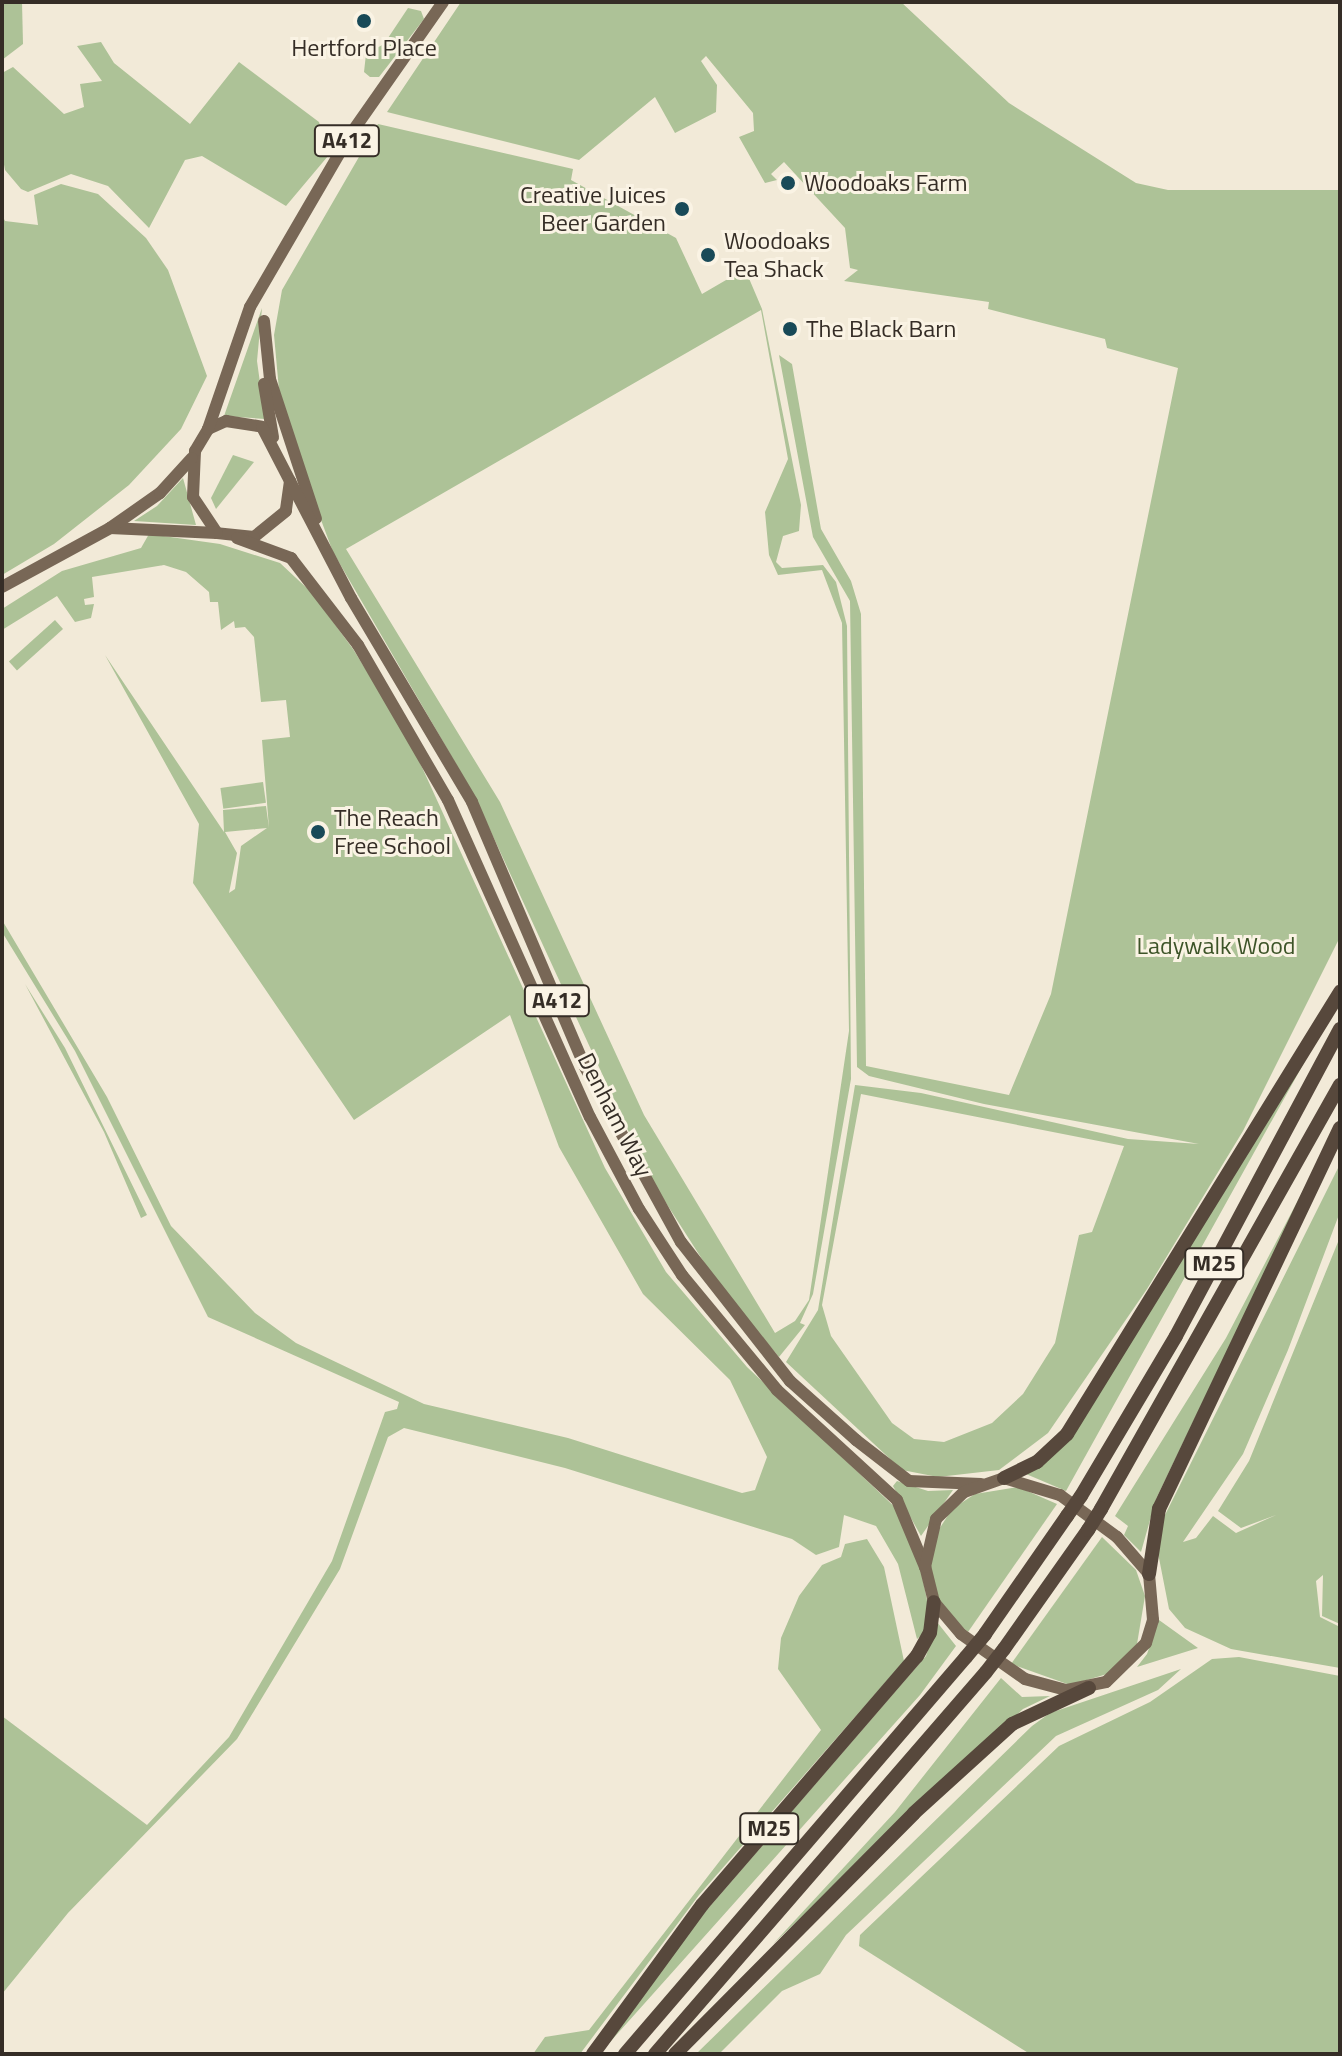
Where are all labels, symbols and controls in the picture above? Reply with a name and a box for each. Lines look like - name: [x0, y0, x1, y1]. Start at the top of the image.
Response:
- marker: Hertford Place: [355, 12, 373, 30]
- place label: Hertford Place: [291, 34, 437, 62]
- road number: A412: [313, 123, 381, 159]
- place label: Woodoaks Farm: [804, 169, 968, 197]
- marker: Woodoaks Farm: [779, 174, 797, 192]
- place label: Creative Juices Beer Garden: [520, 181, 666, 237]
- marker: Creative Juices Beer Garden: [673, 200, 691, 218]
- place label: Woodoaks Tea Shack: [724, 227, 830, 283]
- marker: Woodoaks Tea Shack: [699, 246, 717, 264]
- place label: The Black Barn: [806, 315, 957, 343]
- marker: The Black Barn: [781, 320, 799, 338]
- place label: The Reach Free School: [334, 804, 451, 860]
- marker: The Reach Free School: [309, 823, 327, 841]
- park label: Ladywalk Wood: [1136, 932, 1296, 960]
- road number: A412: [523, 983, 591, 1019]
- street label: Denham Way: [571, 1048, 659, 1182]
- road number: M25: [1184, 1246, 1244, 1282]
- road number: M25: [739, 1811, 799, 1847]

